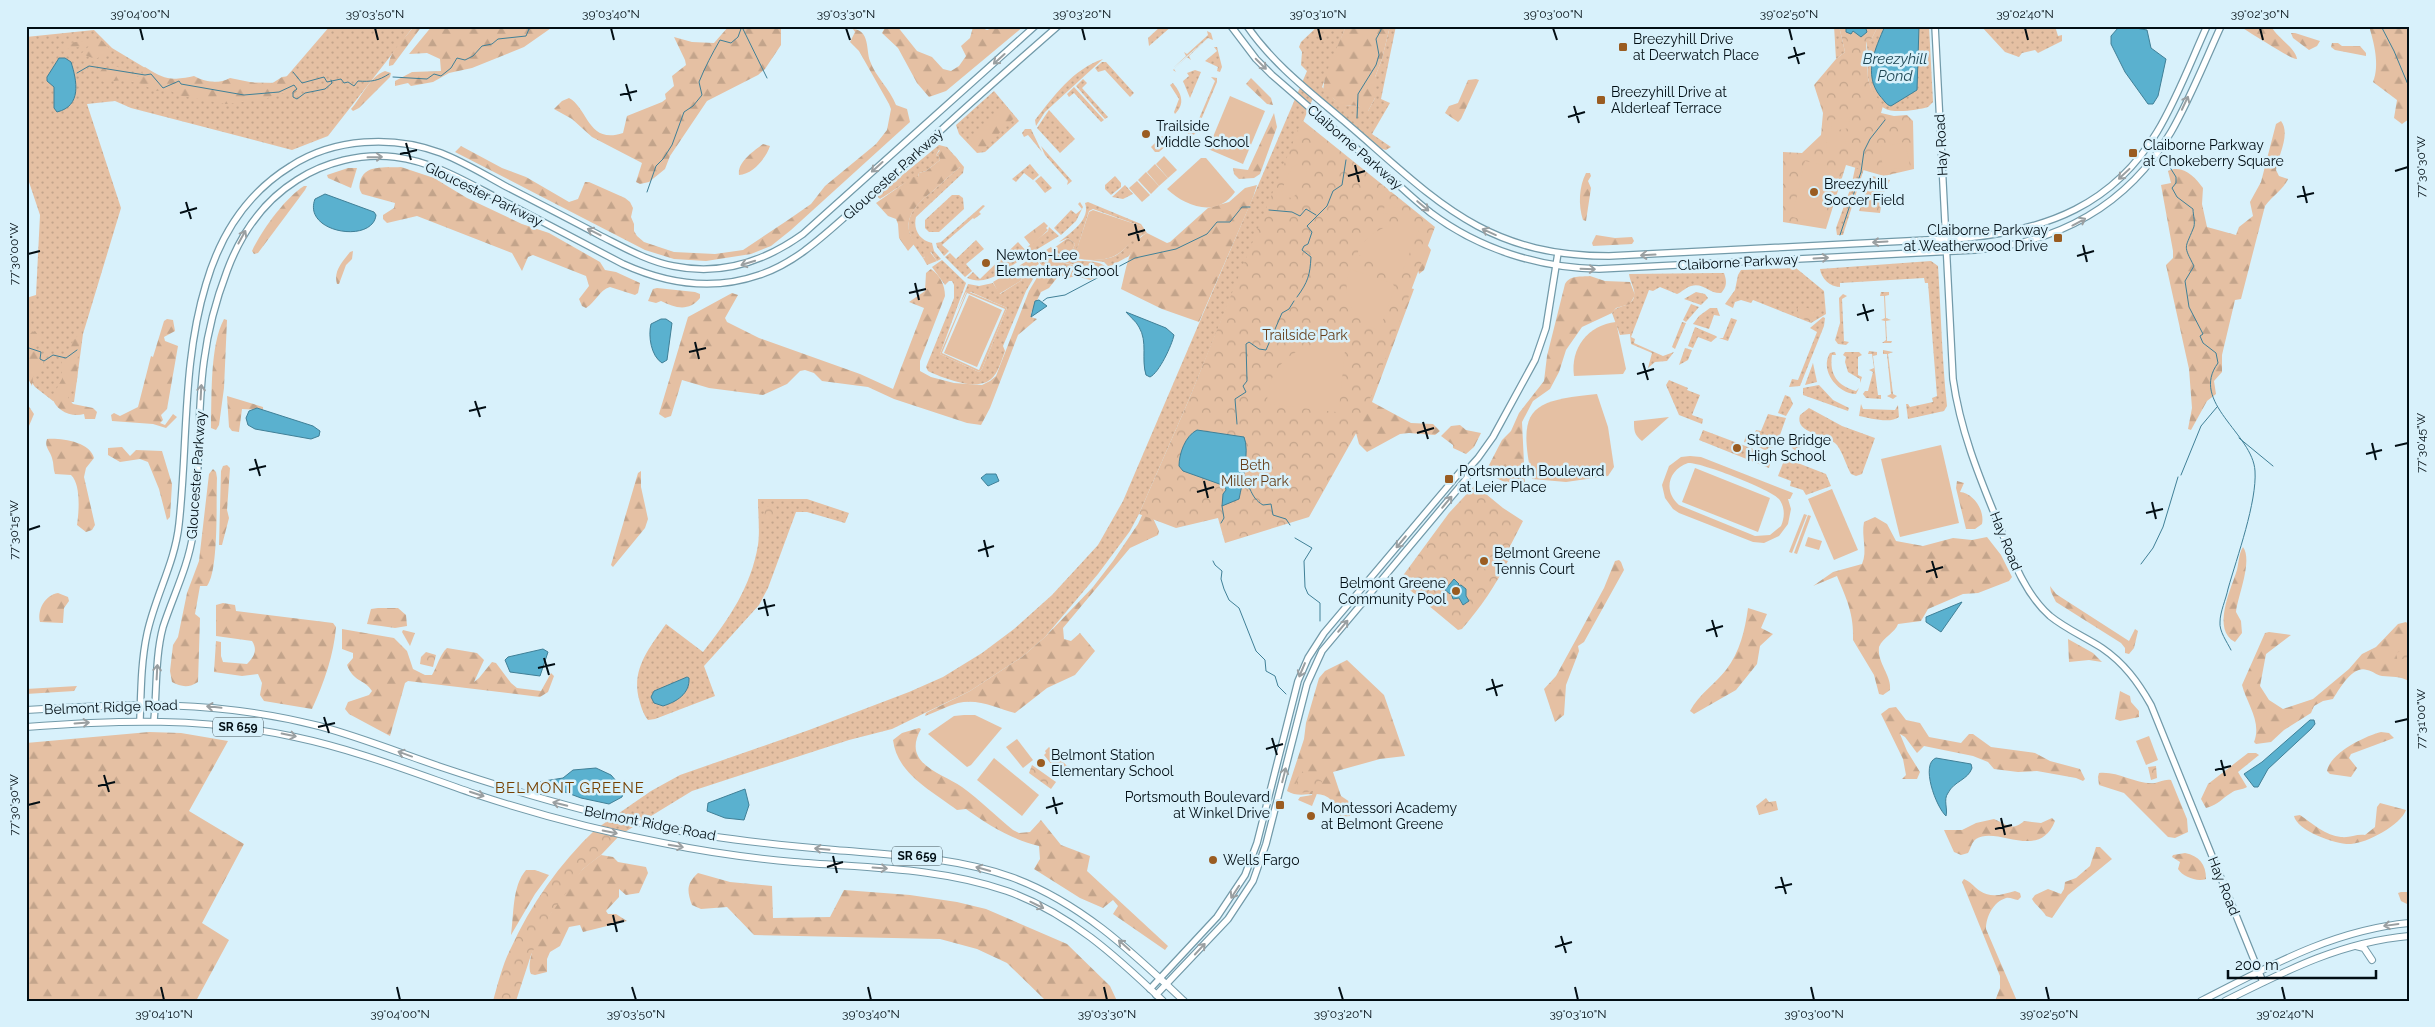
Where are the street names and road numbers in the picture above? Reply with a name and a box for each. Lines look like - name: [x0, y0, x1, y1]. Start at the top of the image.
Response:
- street label: Claiborne Parkway: [1304, 101, 1406, 193]
- street label: Hay Road: [1931, 114, 1951, 176]
- street label: Gloucester Parkway: [840, 125, 947, 223]
- street label: Gloucester Parkway: [423, 159, 546, 230]
- street label: Claiborne Parkway: [1677, 251, 1799, 273]
- street label: Gloucester Parkway: [184, 410, 209, 540]
- street label: Hay Road: [1987, 509, 2025, 573]
- street label: Belmont Ridge Road: [44, 697, 178, 717]
- road number: SR 659: [213, 718, 263, 736]
- street label: Belmont Ridge Road: [583, 802, 717, 844]
- road number: SR 659: [892, 846, 942, 866]
- street label: Hay Road: [2205, 854, 2243, 918]

